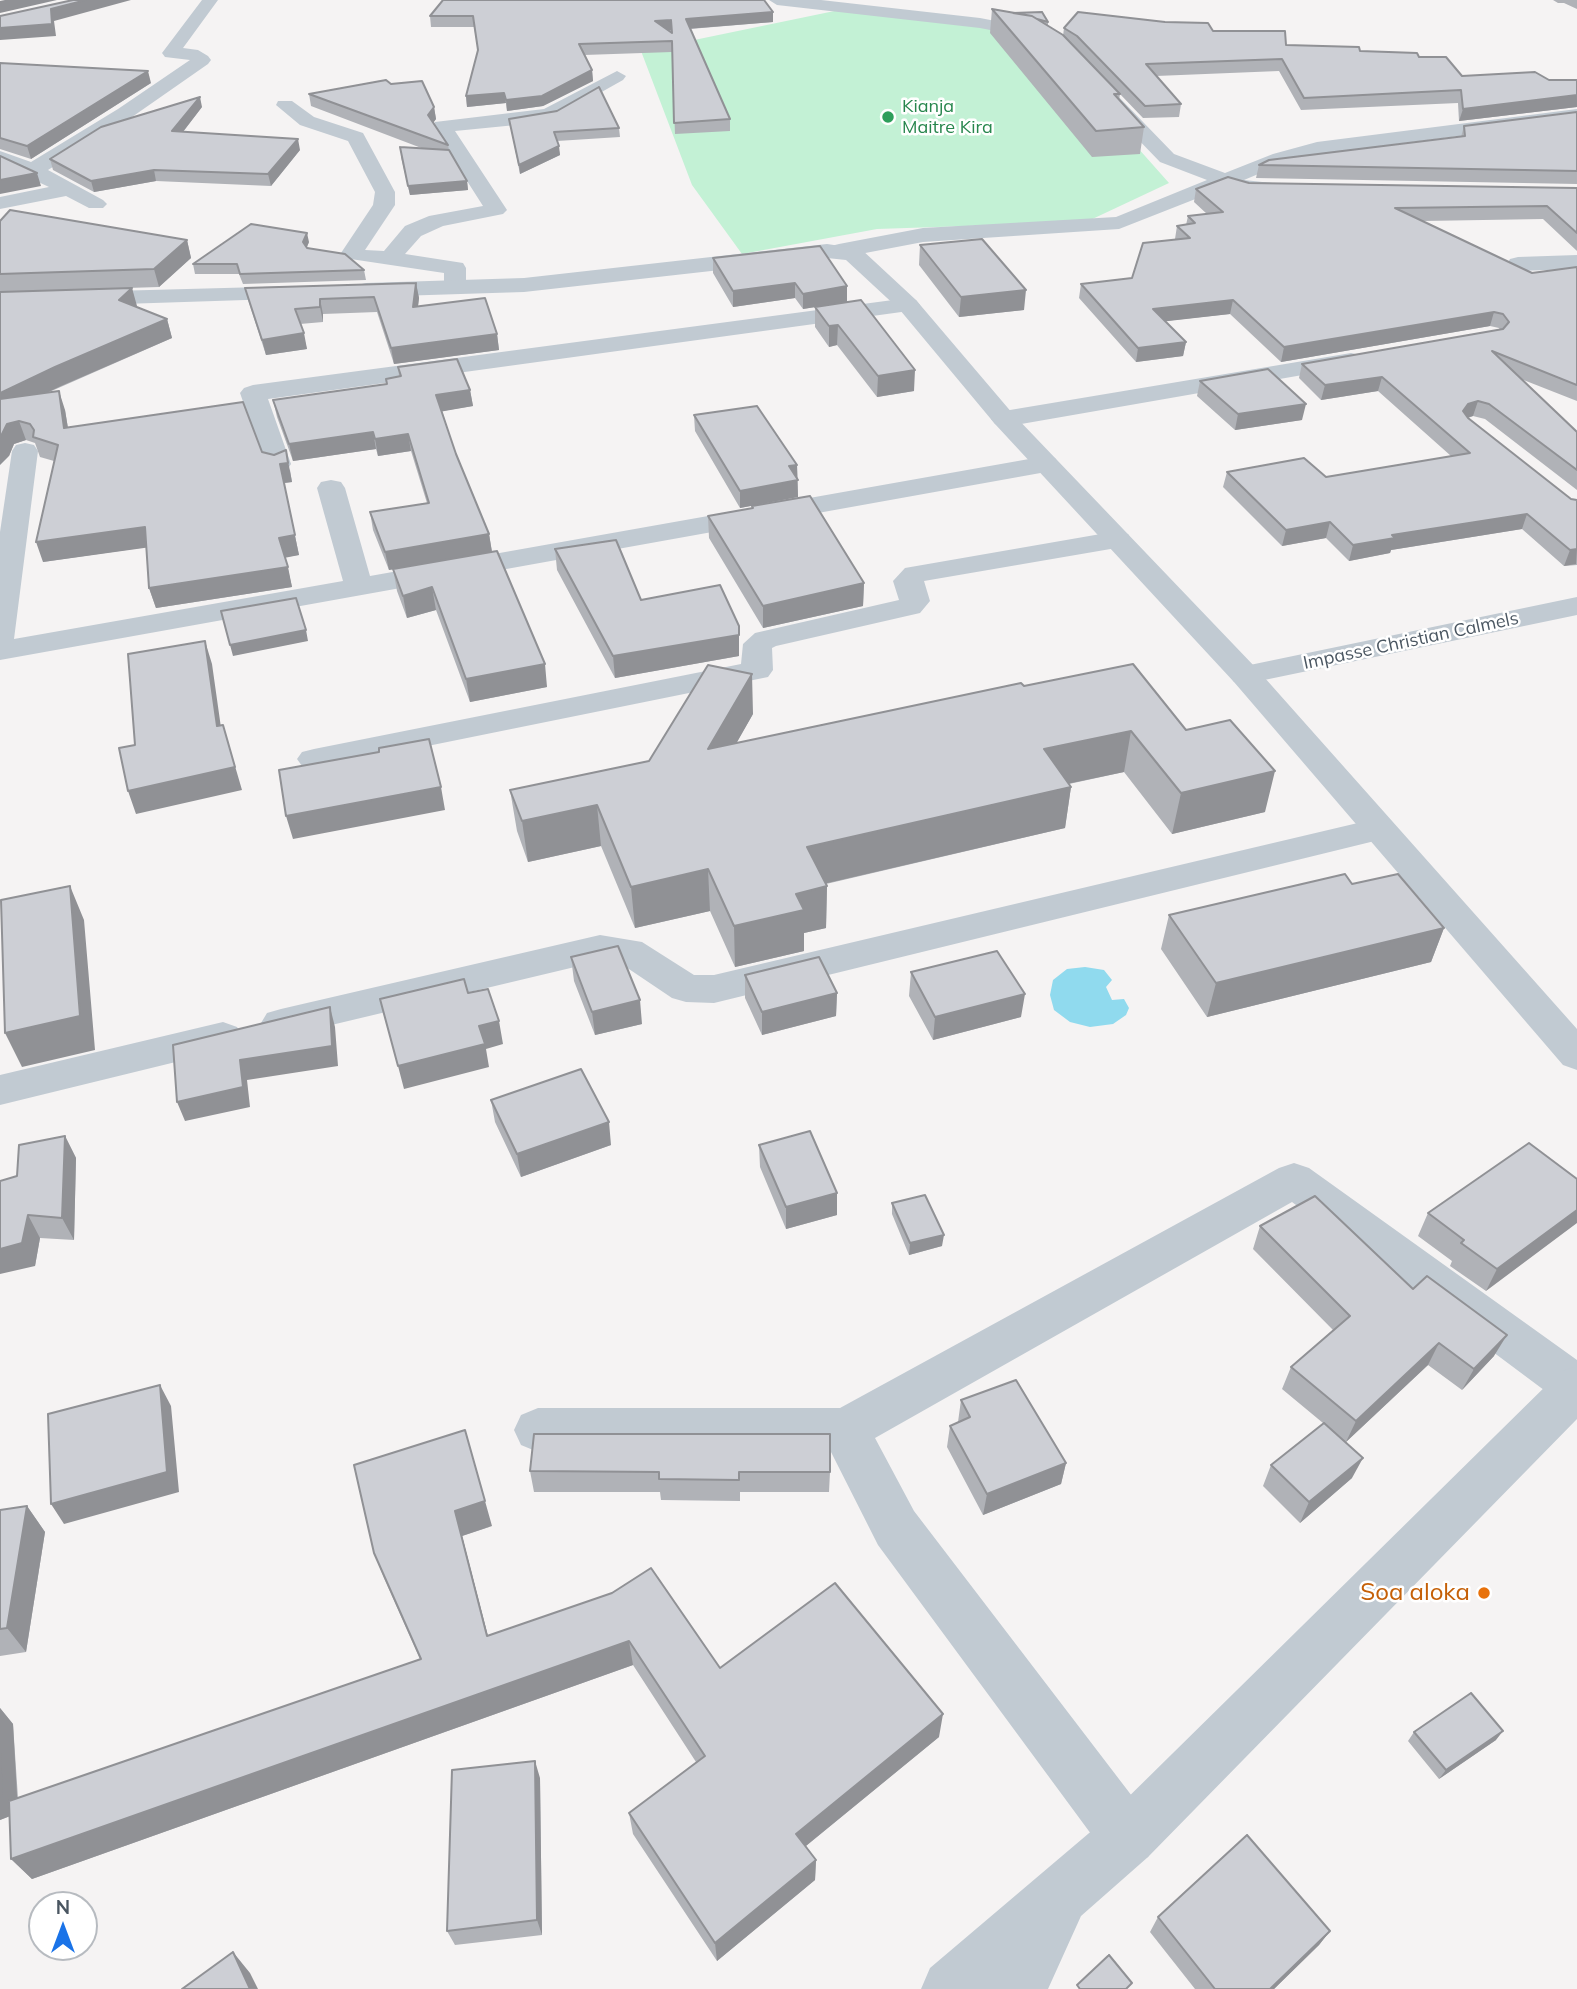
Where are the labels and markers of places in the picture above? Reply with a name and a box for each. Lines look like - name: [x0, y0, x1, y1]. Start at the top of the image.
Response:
- place label: Kianja Maitre Kira: [902, 96, 993, 138]
- marker: Kianja Maitre Kira: [880, 109, 896, 125]
- place label: Soa aloka: [1360, 1579, 1470, 1607]
- marker: Soa aloka: [1476, 1585, 1492, 1601]

